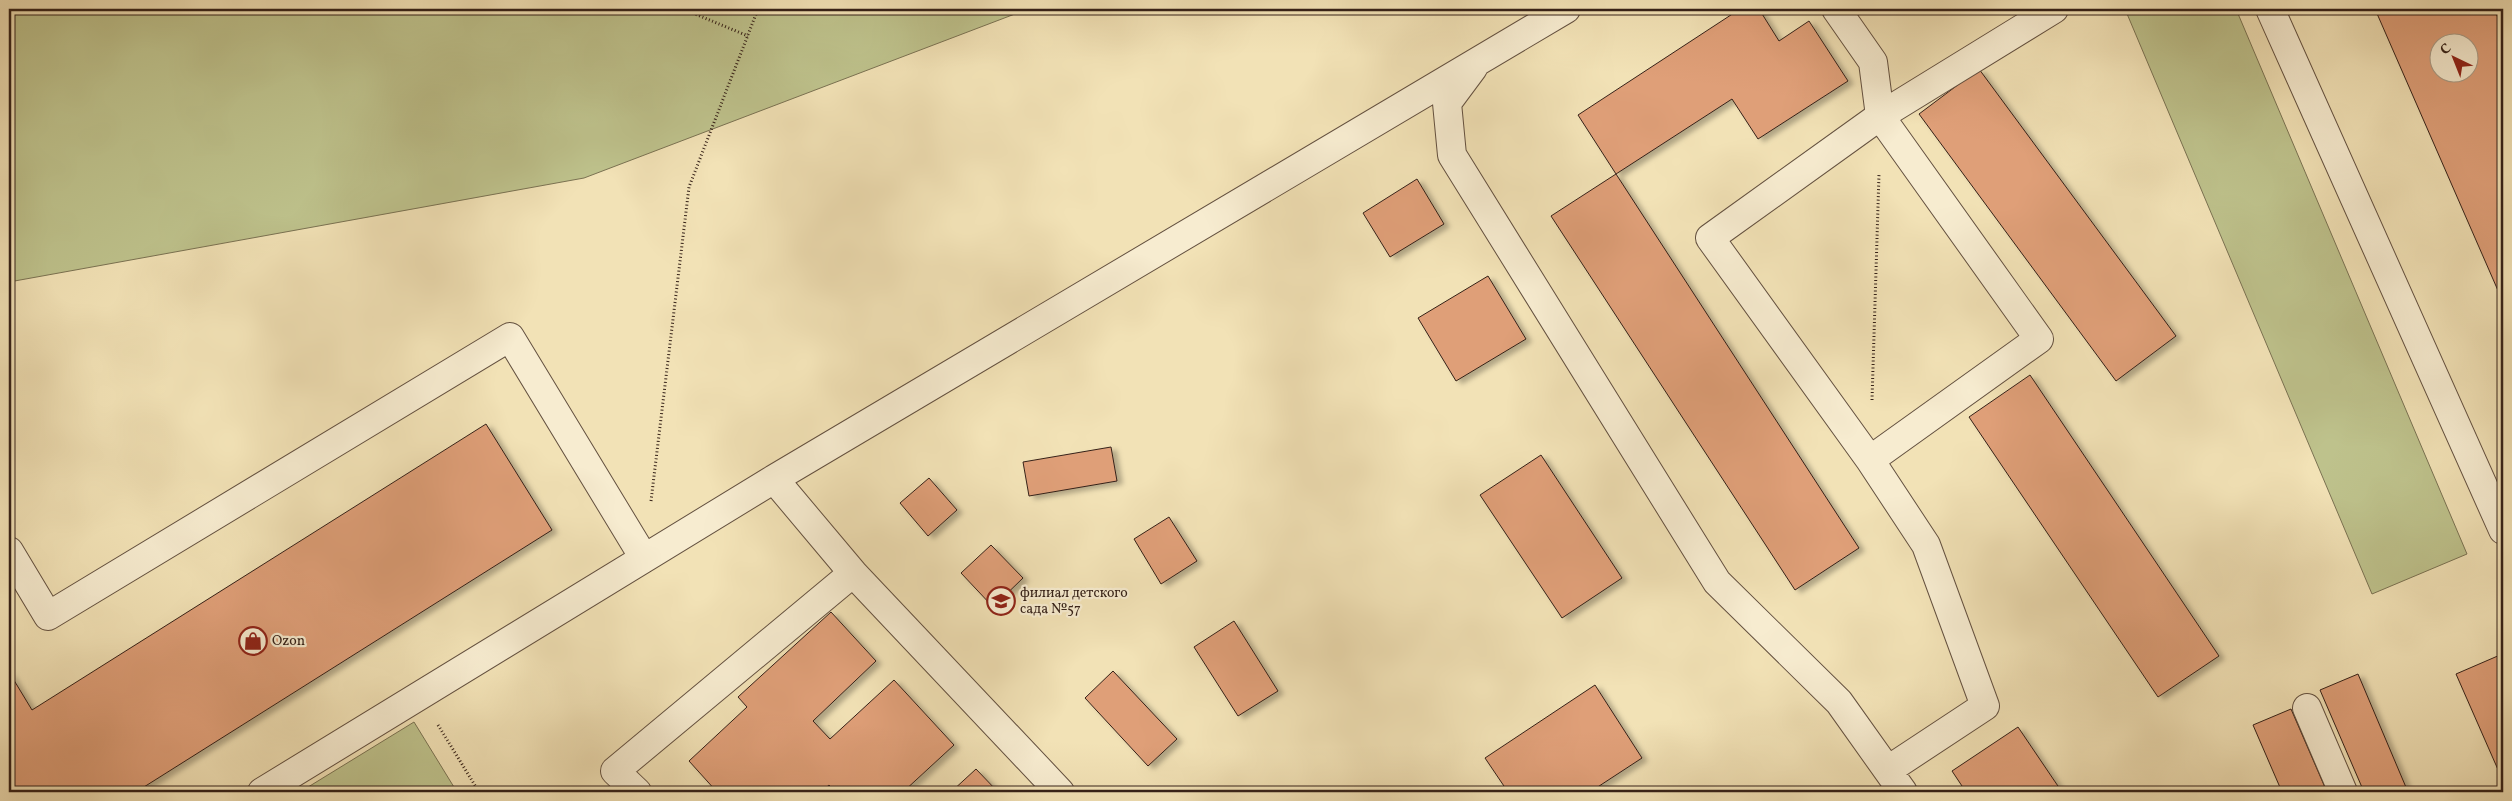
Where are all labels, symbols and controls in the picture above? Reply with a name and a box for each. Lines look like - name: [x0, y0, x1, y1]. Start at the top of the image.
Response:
- north arrow: [2430, 32, 2480, 82]
- text: С: [2436, 40, 2456, 60]
- place label: филиал детского сада №57: [1020, 584, 1128, 619]
- school or university icon: филиал детского сада №57: [986, 586, 1016, 616]
- shop icon: Ozon: [238, 626, 268, 656]
- place label: Ozon: [272, 632, 305, 651]

